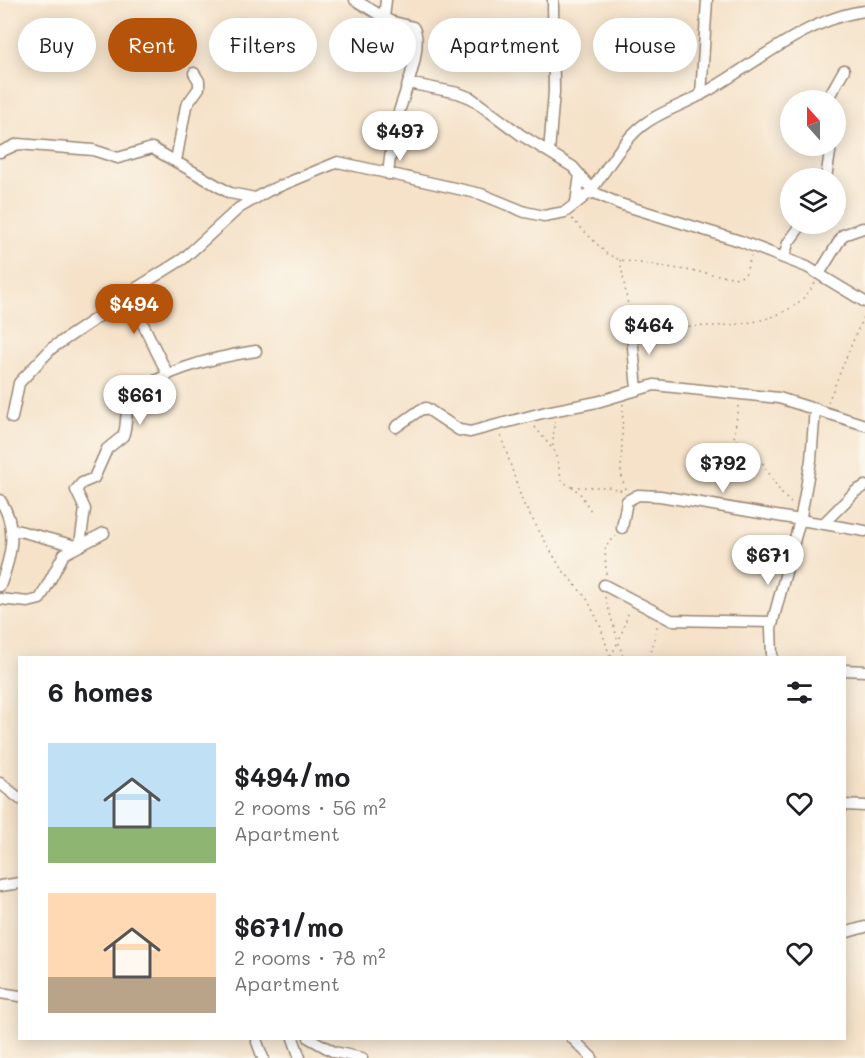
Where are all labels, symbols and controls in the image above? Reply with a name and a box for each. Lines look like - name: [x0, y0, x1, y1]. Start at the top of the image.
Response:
- chip: Buy: [18, 18, 96, 72]
- chip: Rent: [108, 18, 197, 72]
- chip: Filters: [209, 18, 317, 72]
- chip: New: [329, 18, 416, 72]
- chip: Apartment: [428, 18, 581, 72]
- chip: House: [593, 18, 697, 72]
- north arrow: [780, 90, 846, 156]
- map controls: [780, 90, 846, 234]
- pin: $497: [364, 111, 436, 162]
- text: $497: [376, 117, 424, 143]
- button: layers: [780, 168, 846, 234]
- pin: $494: [98, 284, 170, 335]
- text: $494: [109, 290, 159, 316]
- pin: $464: [613, 305, 685, 356]
- text: $464: [624, 311, 674, 337]
- pin: $661: [104, 375, 176, 426]
- text: $661: [117, 381, 163, 407]
- pin: $792: [687, 443, 759, 494]
- text: $792: [700, 449, 746, 475]
- pin: $671: [732, 535, 804, 586]
- text: $671: [746, 541, 790, 567]
- text: 6 homes: [48, 675, 153, 709]
- icon: filters: [783, 676, 816, 709]
- text: $494/mo: [234, 760, 350, 794]
- icon: home: [96, 767, 168, 839]
- icon: heart: [783, 787, 816, 820]
- text: 2 rooms · 56 m²: [234, 794, 386, 820]
- text: Apartment: [234, 820, 340, 846]
- text: $671/mo: [234, 910, 343, 944]
- icon: home: [96, 917, 168, 989]
- icon: heart: [783, 937, 816, 970]
- text: 2 rooms · 78 m²: [234, 944, 386, 970]
- text: Apartment: [234, 970, 340, 996]

